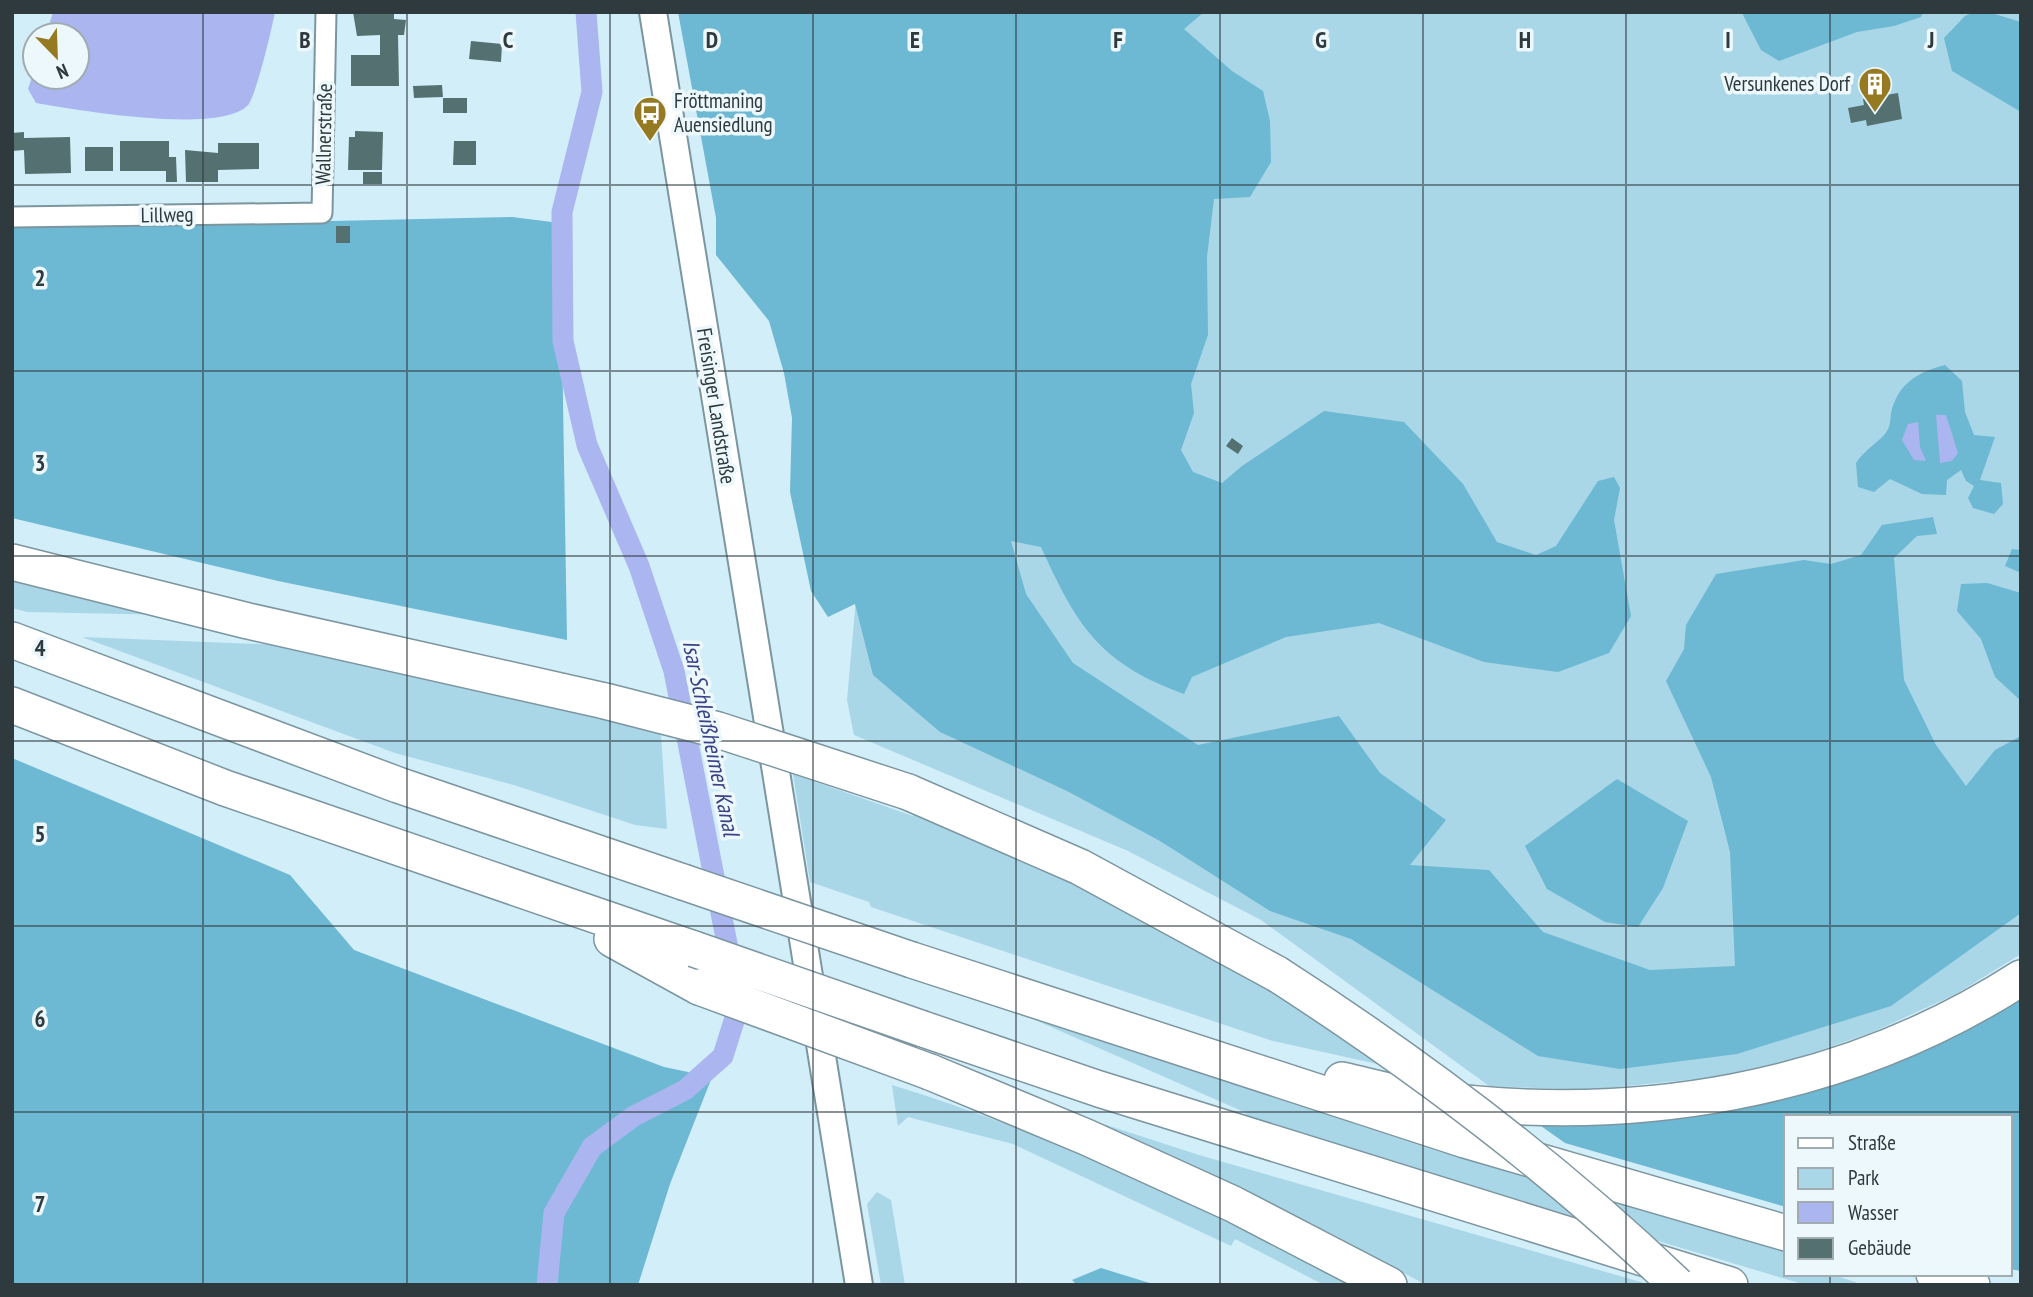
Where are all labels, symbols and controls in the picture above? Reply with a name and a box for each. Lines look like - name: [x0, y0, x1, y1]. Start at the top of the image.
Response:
- north arrow: [21, 21, 91, 91]
- text: B: [299, 25, 311, 54]
- text: C: [503, 25, 514, 54]
- text: D: [706, 25, 718, 54]
- text: E: [910, 25, 920, 54]
- text: F: [1113, 25, 1123, 54]
- text: G: [1315, 25, 1327, 54]
- text: H: [1519, 25, 1531, 54]
- text: I: [1725, 25, 1731, 54]
- text: J: [1927, 25, 1934, 54]
- text: N: [53, 59, 72, 85]
- building icon: Versunkenes Dorf: [1856, 65, 1894, 114]
- place label: Versunkenes Dorf: [1723, 70, 1851, 97]
- street label: Wallnerstraße: [309, 83, 338, 185]
- place label: Fröttmaning Auensiedlung: [674, 87, 773, 138]
- bus stop icon: Fröttmaning Auensiedlung: [631, 94, 669, 143]
- street label: Lillweg: [140, 201, 194, 228]
- text: 2: [35, 263, 46, 292]
- street label: Freisinger Landstraße: [691, 326, 742, 486]
- text: 3: [35, 448, 46, 477]
- text: 4: [35, 633, 46, 662]
- water label: Isar-Schleißheimer Kanal: [677, 637, 747, 841]
- text: 5: [35, 819, 46, 848]
- text: 6: [35, 1004, 46, 1033]
- legend: [1784, 1115, 2012, 1276]
- text: Straße: [1848, 1129, 1896, 1156]
- text: Park: [1848, 1164, 1879, 1191]
- text: 7: [35, 1189, 46, 1218]
- text: Wasser: [1848, 1199, 1899, 1226]
- text: Gebäude: [1848, 1234, 1911, 1261]

